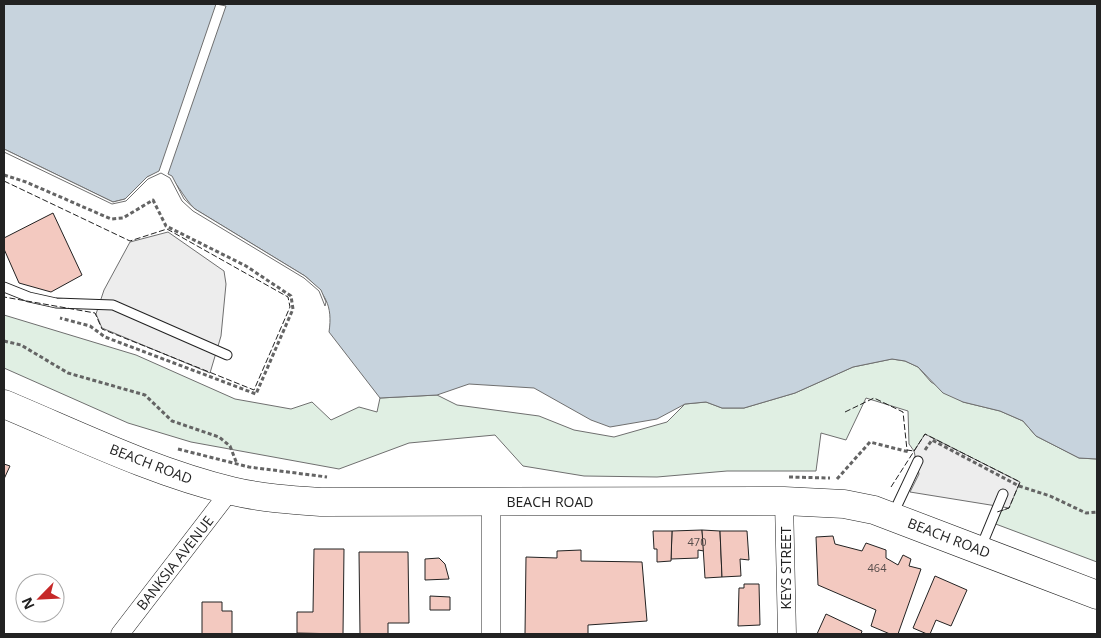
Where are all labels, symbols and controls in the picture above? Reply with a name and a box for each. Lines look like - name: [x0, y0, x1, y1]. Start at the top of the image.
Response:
- street label: BEACH ROAD: [107, 439, 195, 488]
- street label: BEACH ROAD: [507, 492, 594, 511]
- street label: BANKSIA AVENUE: [132, 512, 217, 614]
- street label: BEACH ROAD: [905, 513, 993, 562]
- street label: KEYS STREET: [776, 526, 795, 609]
- house number: 470: [688, 534, 706, 549]
- house number: 464: [868, 560, 887, 575]
- north arrow: [15, 573, 65, 623]
- text: N: [17, 594, 39, 613]

